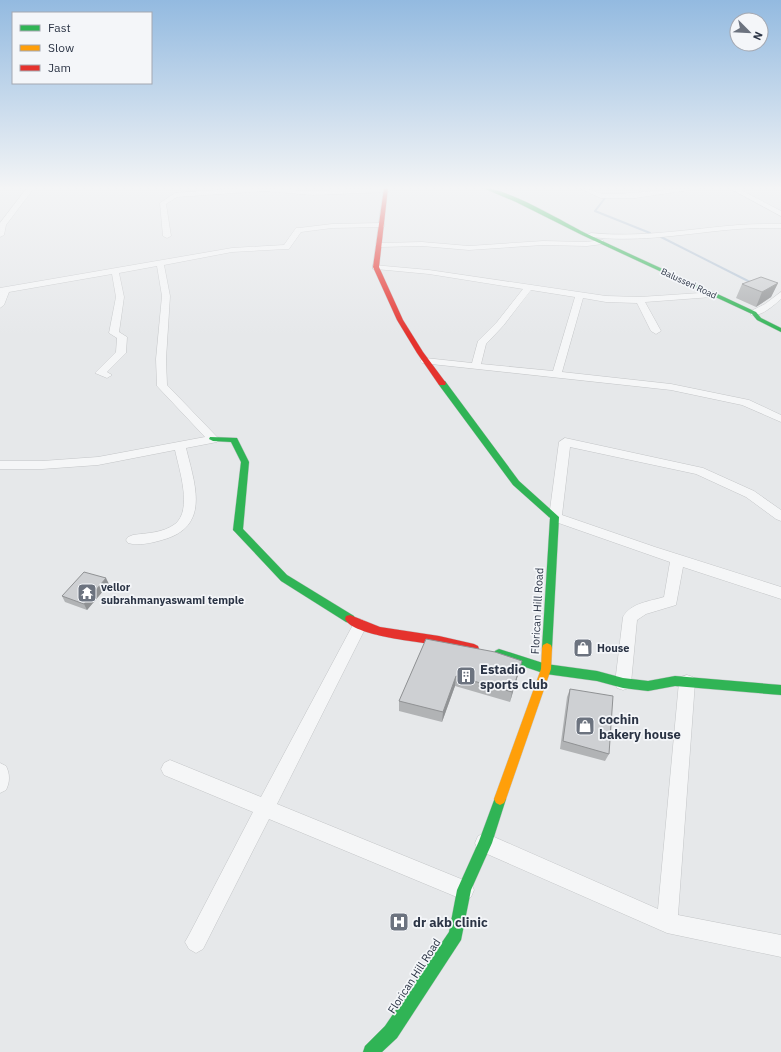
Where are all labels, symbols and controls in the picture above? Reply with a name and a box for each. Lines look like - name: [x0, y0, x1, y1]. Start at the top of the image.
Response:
- legend: [12, 12, 152, 84]
- north arrow: [729, 12, 769, 52]
- text: Fast: [48, 20, 71, 35]
- text: N: [750, 30, 766, 43]
- text: Slow: [48, 40, 74, 55]
- text: Jam: [48, 60, 71, 75]
- street label: Balusseri Road: [659, 265, 719, 301]
- street label: Florican Hill Road: [528, 567, 546, 655]
- place label: vellor subrahmanyaswami temple: [101, 580, 244, 607]
- temple icon: vellor subrahmanyaswami temple: [76, 582, 98, 604]
- shop icon: House: [572, 637, 594, 659]
- place label: House: [597, 641, 629, 655]
- place label: Estadio sports club: [480, 661, 548, 693]
- building icon: Estadio sports club: [455, 665, 477, 687]
- place label: cochin bakery house: [599, 711, 681, 743]
- shop icon: cochin bakery house: [574, 715, 596, 737]
- hospital icon: dr akb clinic: [388, 911, 410, 933]
- place label: dr akb clinic: [413, 914, 488, 931]
- street label: Florican Hill Road: [385, 936, 443, 1016]

